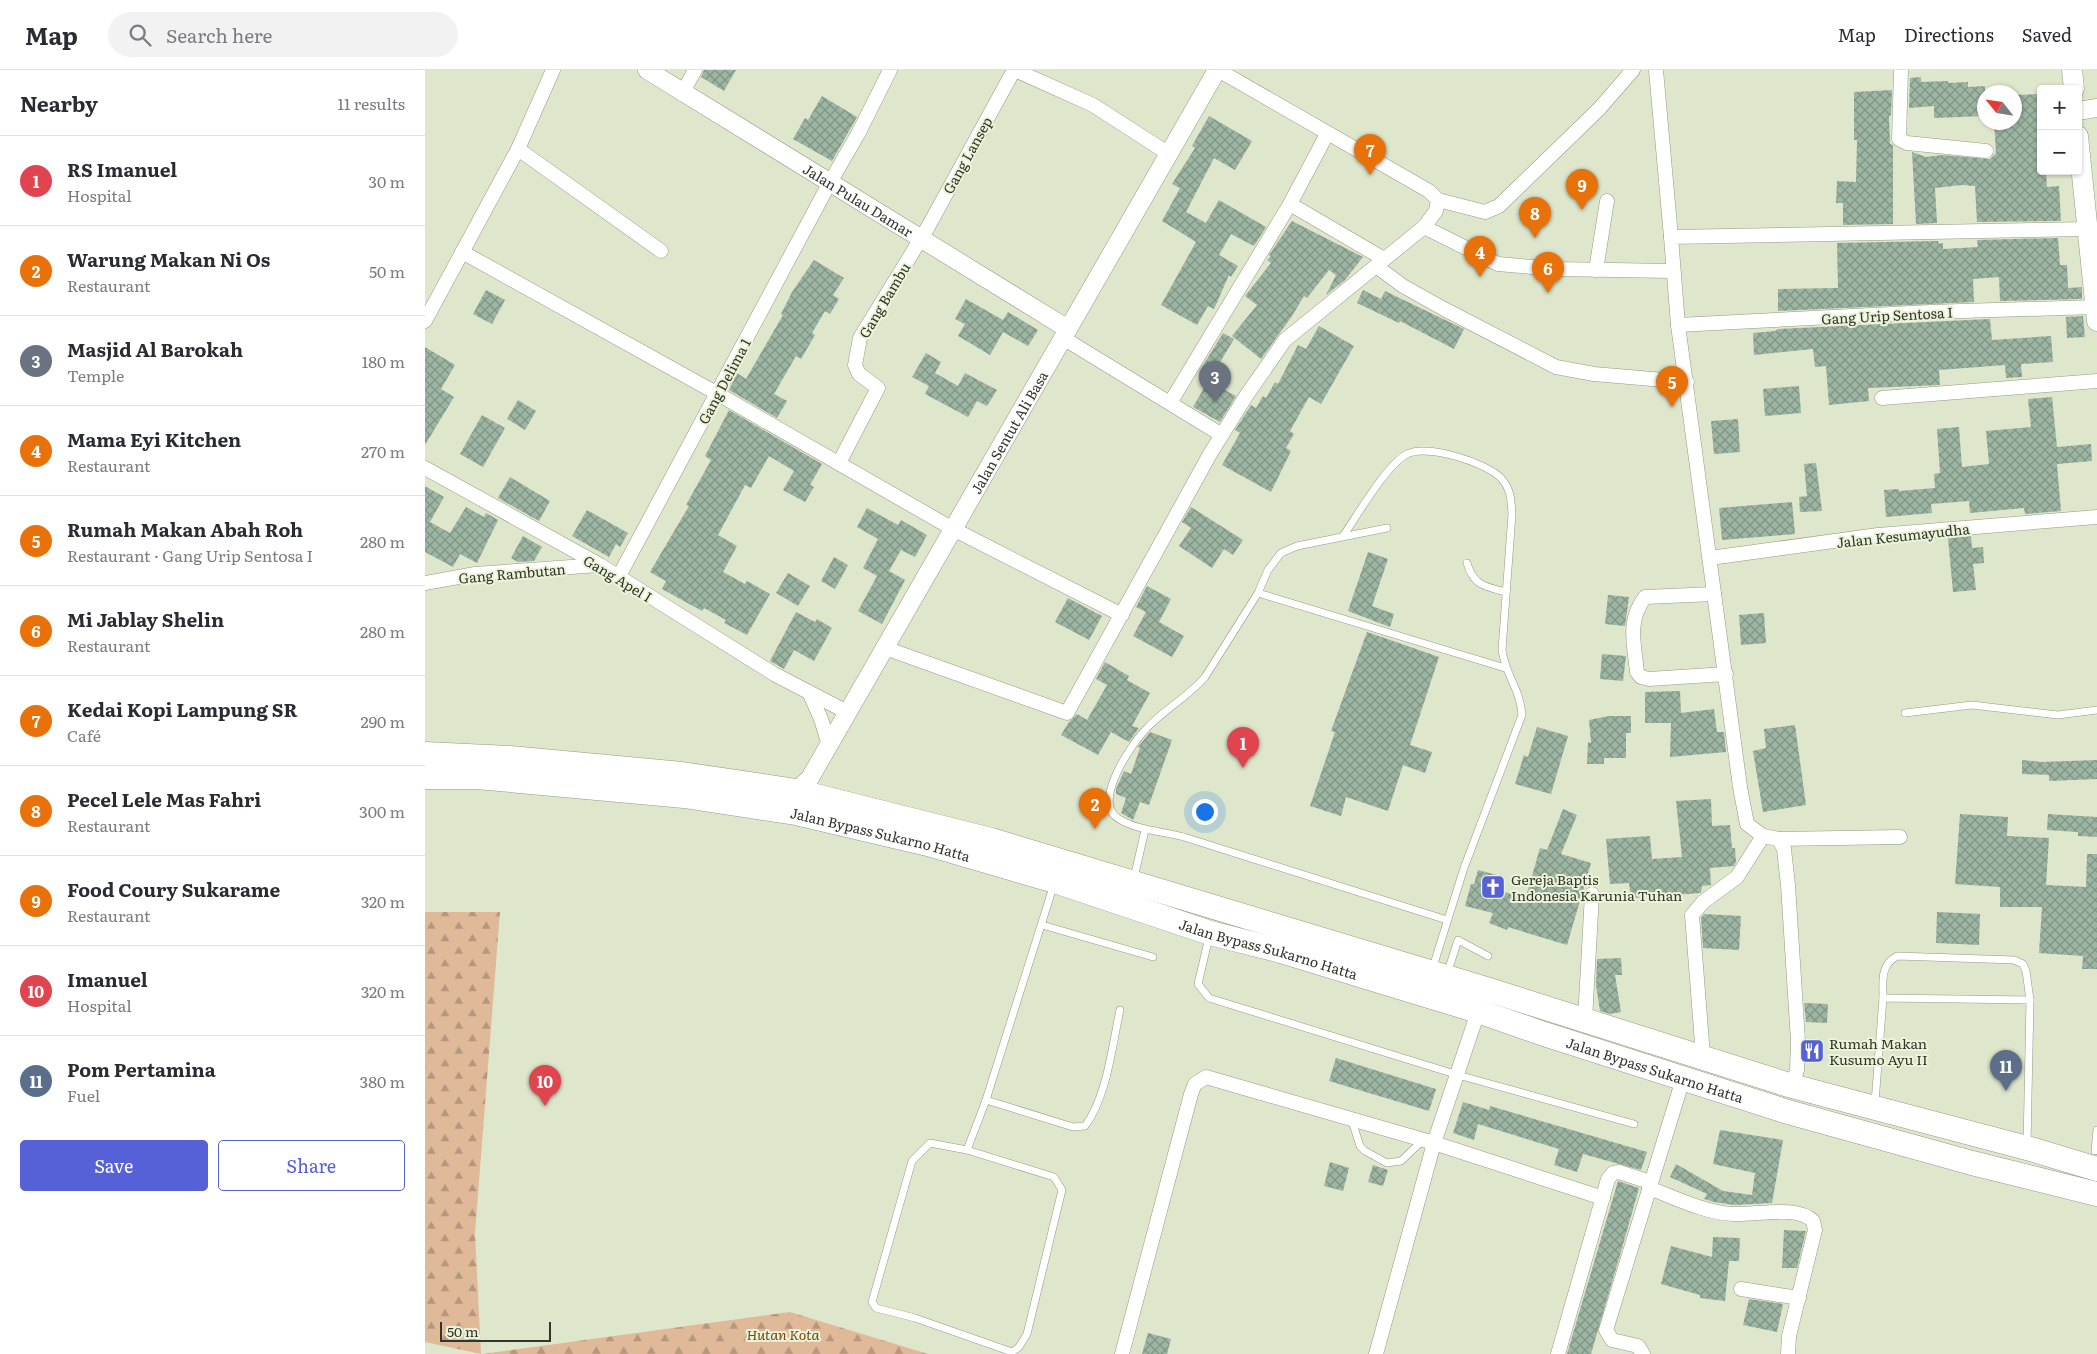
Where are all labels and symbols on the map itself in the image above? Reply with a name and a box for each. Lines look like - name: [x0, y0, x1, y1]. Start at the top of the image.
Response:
- north arrow: [1977, 85, 2022, 130]
- street label: Gang Lansep: [938, 113, 996, 197]
- pin: 7: [1354, 134, 1386, 175]
- street label: Jalan Pulau Damar: [799, 159, 917, 242]
- pin: 9: [1566, 169, 1598, 210]
- pin: 8: [1519, 197, 1551, 238]
- pin: 4: [1464, 236, 1496, 277]
- pin: 6: [1532, 252, 1564, 293]
- street label: Gang Bambu: [854, 258, 914, 342]
- street label: Gang Urip Sentosa I: [1821, 302, 1953, 328]
- street label: Gang Delima 1: [693, 334, 755, 427]
- pin: 3: [1199, 361, 1231, 402]
- pin: 5: [1656, 366, 1688, 407]
- street label: Jalan Sentut Ali Basa: [966, 367, 1052, 497]
- street label: Jalan Kesumayudha: [1835, 518, 1971, 552]
- street label: Gang Apel I: [580, 550, 656, 606]
- street label: Gang Rambutan: [458, 558, 566, 588]
- pin: 1: [1227, 727, 1259, 768]
- pin: 2: [1079, 788, 1111, 829]
- your location: [1192, 799, 1218, 825]
- street label: Jalan Bypass Sukarno Hatta: [789, 802, 973, 866]
- place label: Gereja Baptis Indonesia Karunia Tuhan: [1511, 869, 1682, 905]
- church icon: Gereja Baptis Indonesia Karunia Tuhan: [1480, 874, 1506, 900]
- street label: Jalan Bypass Sukarno Hatta: [1176, 913, 1361, 984]
- street label: Jalan Bypass Sukarno Hatta: [1564, 1032, 1747, 1107]
- place label: Rumah Makan Kusumo Ayu II: [1829, 1033, 1928, 1069]
- restaurant icon: Rumah Makan Kusumo Ayu II: [1799, 1038, 1825, 1064]
- pin: 11: [1990, 1050, 2022, 1091]
- pin: 10: [529, 1065, 561, 1106]
- scale bar: [440, 1319, 551, 1342]
- park label: Hutan Kota: [747, 1324, 819, 1344]

